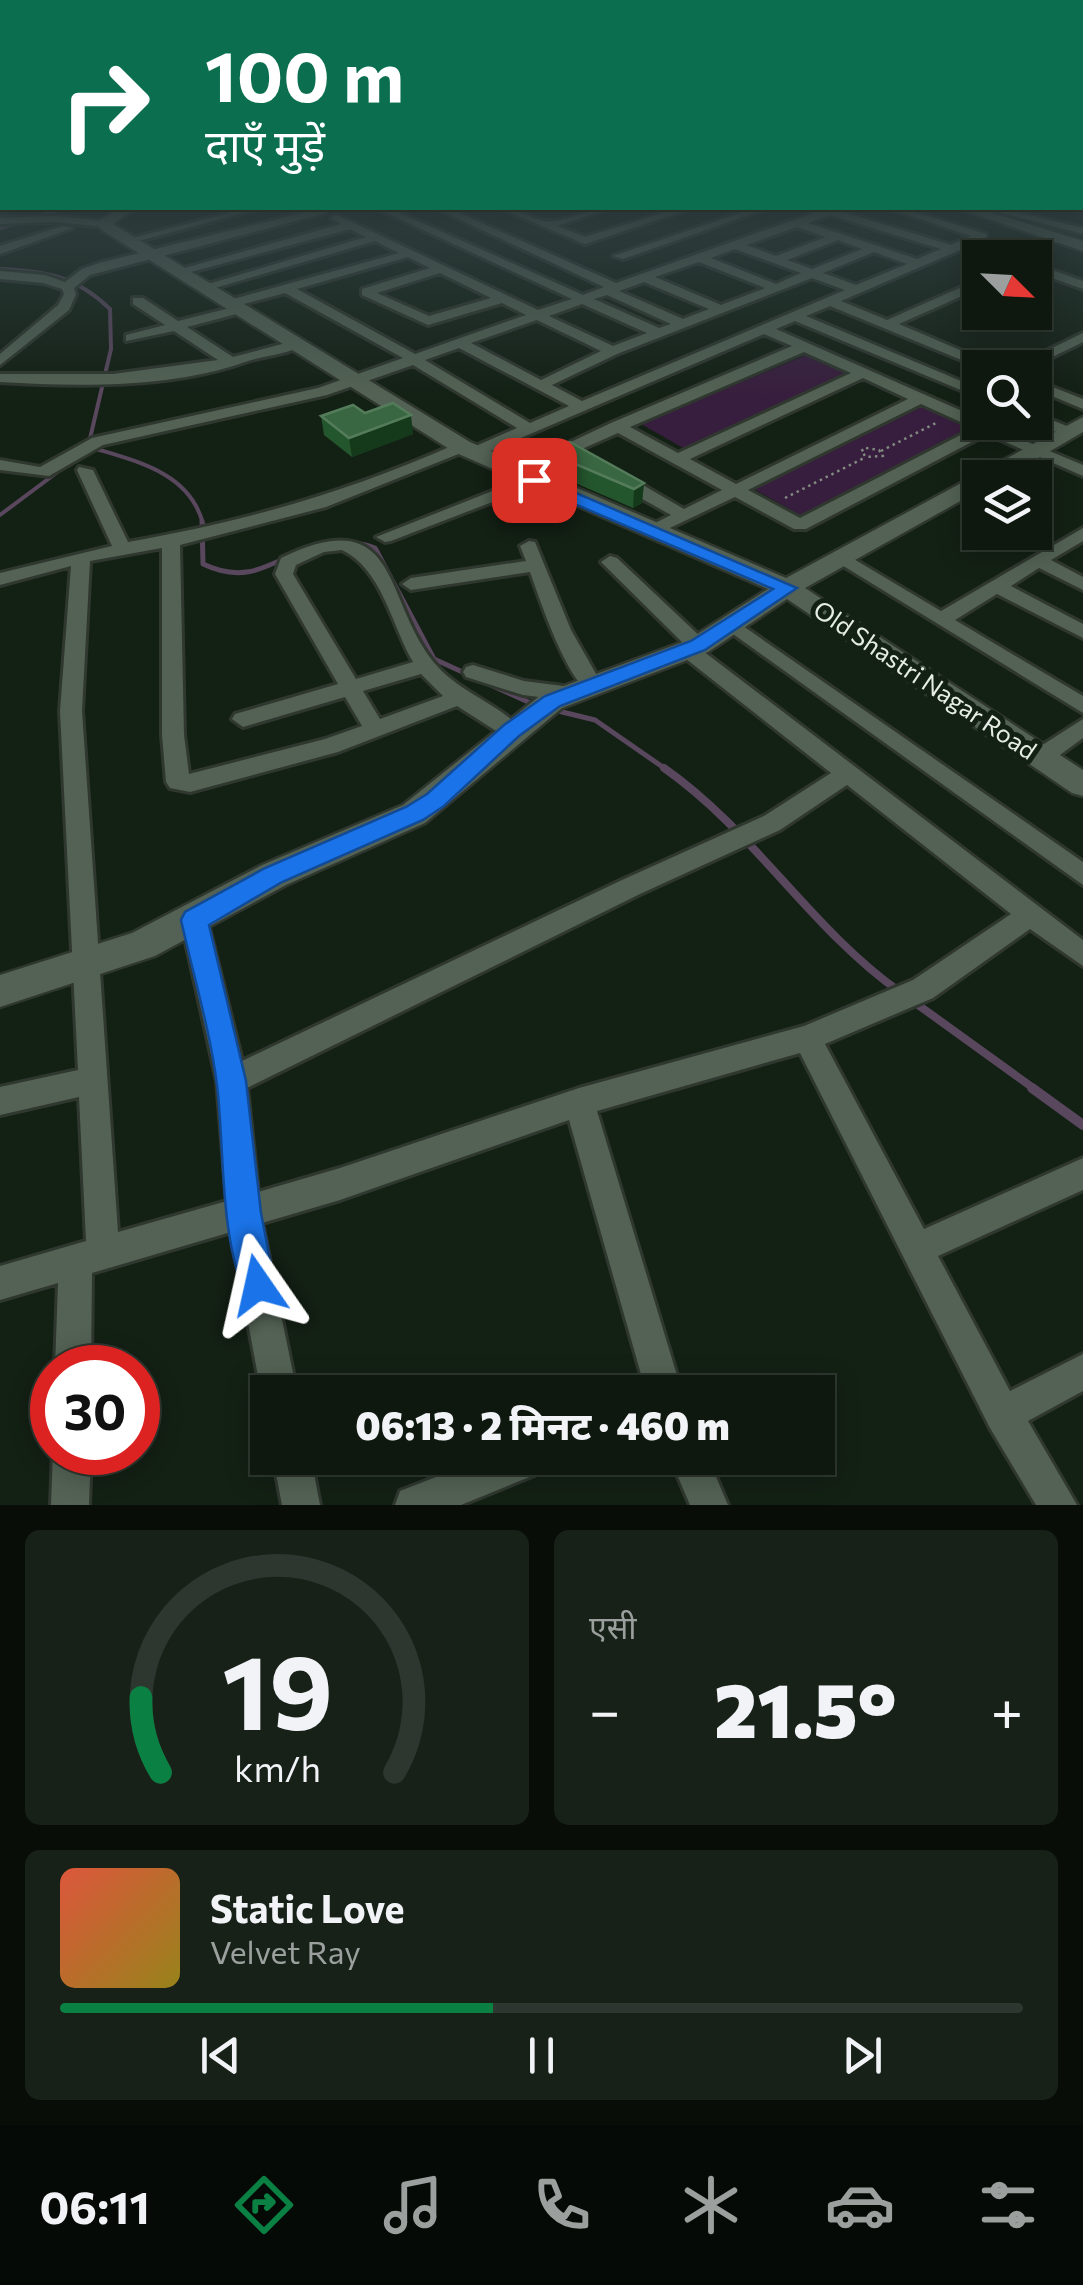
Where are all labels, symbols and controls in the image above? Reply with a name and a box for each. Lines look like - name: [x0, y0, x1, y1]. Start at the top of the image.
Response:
- text: 100 m: [205, 31, 404, 116]
- icon: right: [40, 40, 170, 170]
- text: दाएँ मुड़ें: [205, 116, 325, 171]
- north arrow: [962, 240, 1052, 330]
- map controls: [962, 240, 1052, 550]
- button: search: [962, 350, 1052, 440]
- pin: [492, 438, 577, 523]
- icon: arrive: [507, 453, 562, 508]
- button: layers: [962, 460, 1052, 550]
- street label: Old Shastri Nagar Road: [808, 593, 1043, 765]
- position arrow: [206, 1233, 310, 1337]
- speed limit sign: 30: [30, 1345, 160, 1475]
- text: 06:13 · 2 मिनट · 460 m: [355, 1401, 730, 1448]
- text: एसी: [589, 1606, 637, 1646]
- text: 19: [221, 1624, 333, 1751]
- text: 21.5°: [714, 1662, 897, 1753]
- text: −: [589, 1675, 620, 1742]
- text: +: [991, 1675, 1023, 1742]
- text: km/h: [234, 1746, 320, 1789]
- text: Static Love: [210, 1884, 405, 1931]
- text: Velvet Ray: [210, 1931, 361, 1971]
- icon: previous: [193, 2028, 248, 2083]
- icon: pause: [514, 2028, 569, 2083]
- icon: next: [835, 2028, 890, 2083]
- icon: directions: [229, 2170, 299, 2240]
- icon: music: [378, 2170, 448, 2240]
- icon: phone: [527, 2170, 597, 2240]
- icon: climate: [676, 2170, 746, 2240]
- icon: car: [825, 2170, 895, 2240]
- icon: filters: [973, 2170, 1043, 2240]
- text: 06:11: [39, 2178, 150, 2233]

